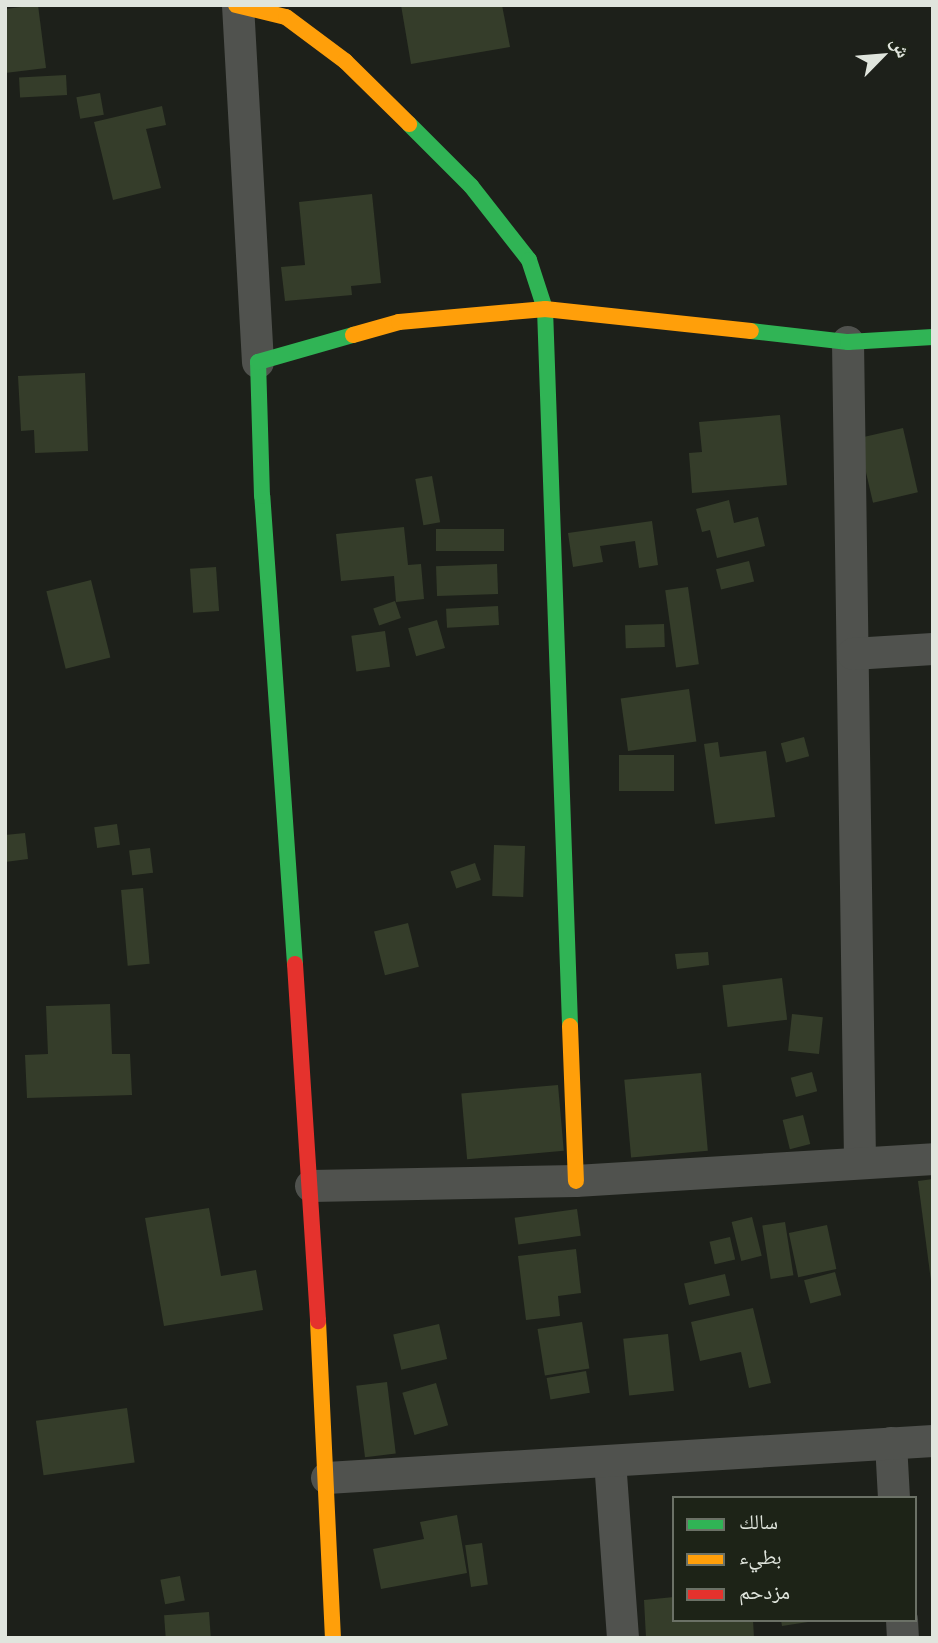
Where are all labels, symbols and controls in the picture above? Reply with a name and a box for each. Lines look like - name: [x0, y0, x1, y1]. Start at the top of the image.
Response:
- north arrow: [847, 21, 917, 91]
- text: ش: [887, 33, 916, 61]
- legend: [672, 1496, 917, 1622]
- text: سالك: [739, 1508, 778, 1533]
- text: بطيء: [739, 1543, 782, 1568]
- text: مزدحم: [739, 1578, 790, 1603]

